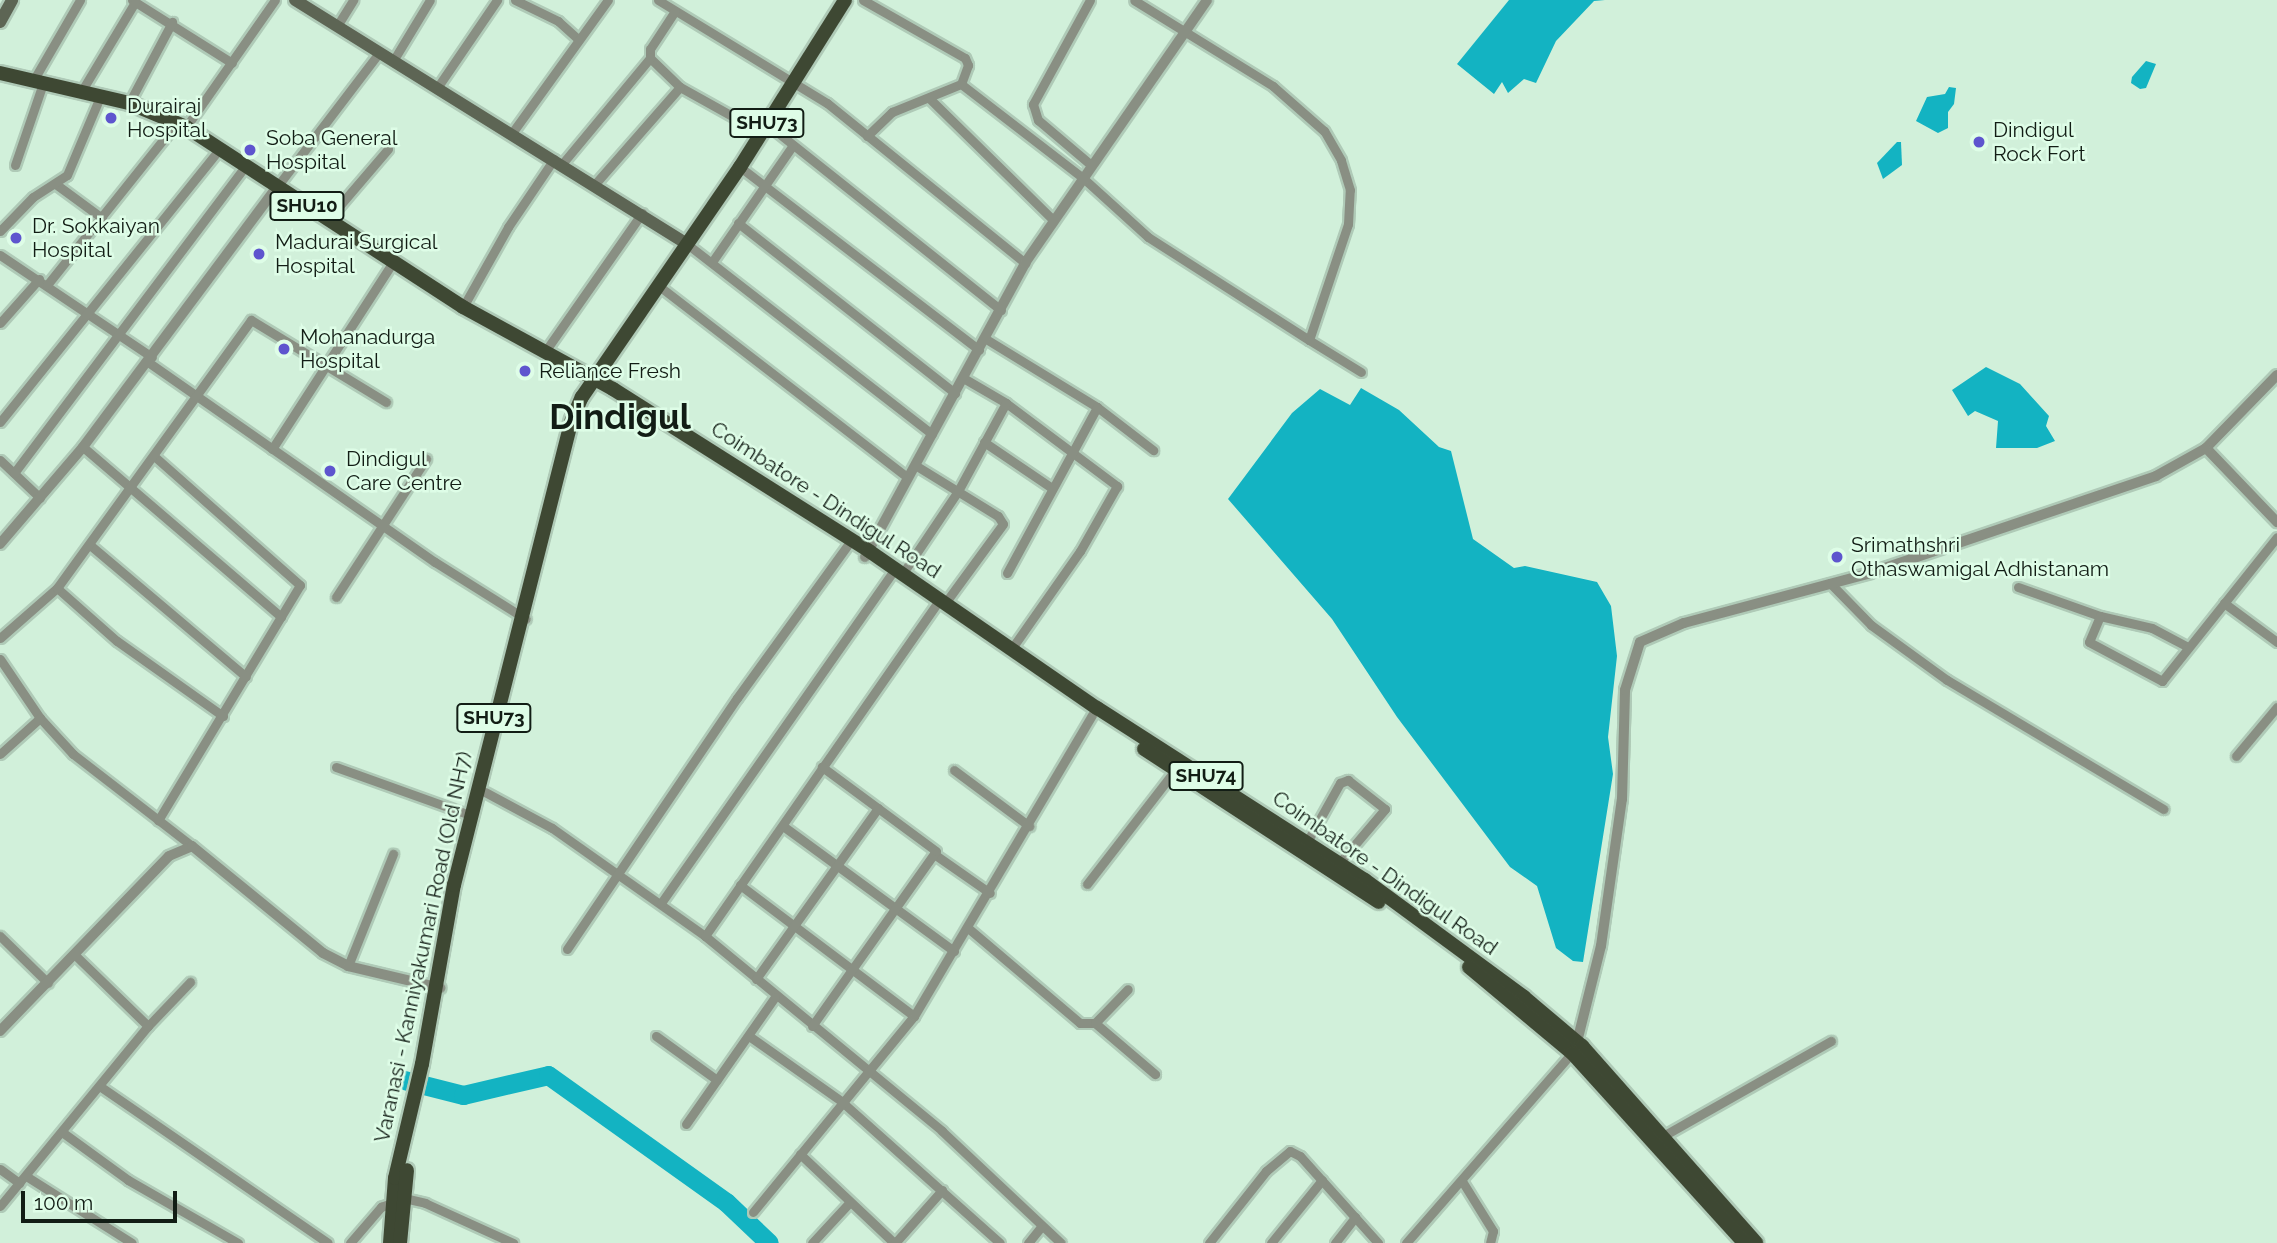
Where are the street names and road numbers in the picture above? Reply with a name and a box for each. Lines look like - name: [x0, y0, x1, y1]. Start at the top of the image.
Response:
- road number: SHU73: [728, 108, 806, 139]
- road number: SHU10: [268, 190, 346, 222]
- street label: Coimbatore - Dindigul Road: [706, 416, 946, 584]
- road number: SHU73: [456, 702, 532, 734]
- street label: Varanasi - Kanniyakumari Road (Old NH7): [369, 749, 477, 1145]
- road number: SHU74: [1168, 761, 1244, 792]
- street label: Coimbatore - Dindigul Road: [1267, 785, 1503, 961]

